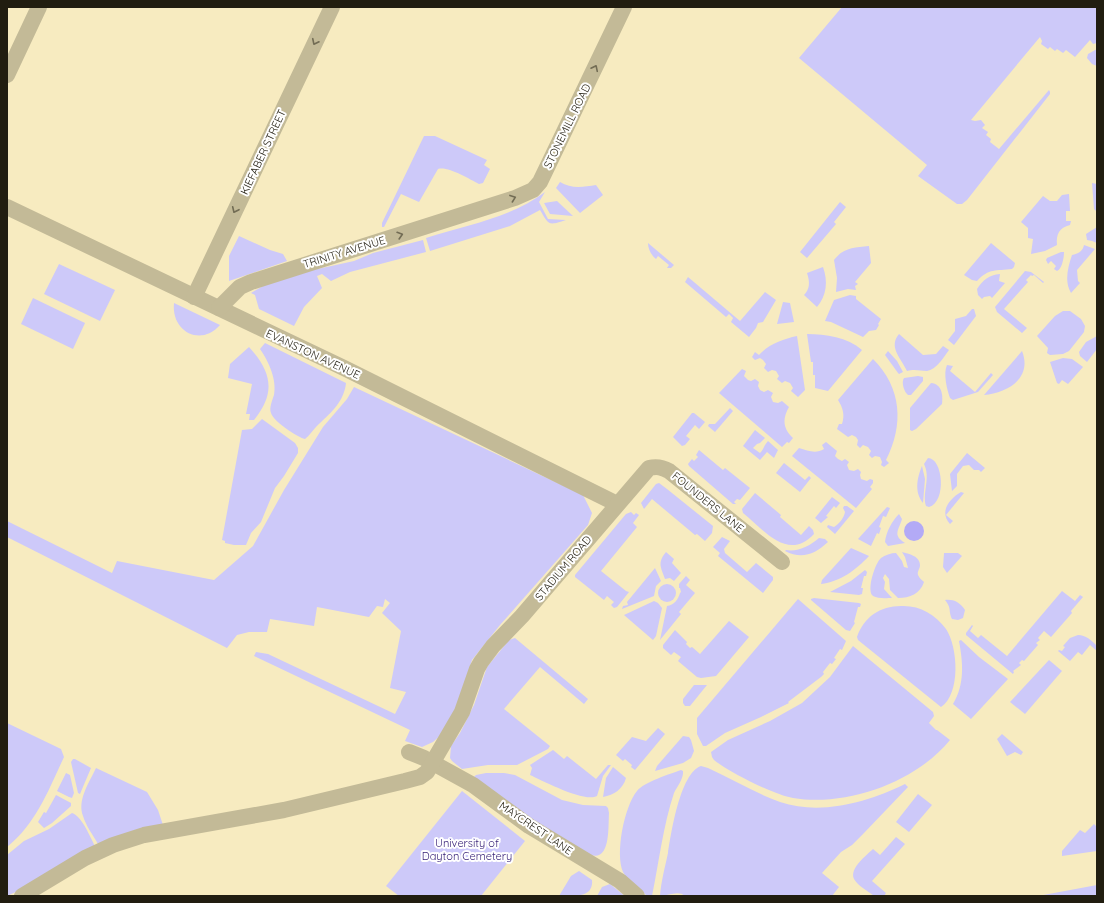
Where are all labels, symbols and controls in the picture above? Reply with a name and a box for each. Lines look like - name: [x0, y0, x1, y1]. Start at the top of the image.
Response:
- one-way arrow: [312, 38, 320, 45]
- one-way arrow: [590, 65, 598, 73]
- street label: STONEMILL ROAD: [540, 81, 594, 171]
- street label: KIEFABER STREET: [237, 107, 289, 197]
- one-way arrow: [510, 195, 517, 203]
- one-way arrow: [232, 206, 240, 213]
- one-way arrow: [396, 231, 403, 240]
- street label: TRINITY AVENUE: [301, 233, 387, 271]
- street label: EVANSTON AVENUE: [264, 326, 362, 382]
- street label: FOUNDERS LANE: [669, 469, 747, 535]
- street label: STADIUM ROAD: [532, 533, 594, 603]
- street label: MAYCREST LANE: [497, 798, 575, 858]
- park label: University of Dayton Cemetery: [422, 836, 512, 863]

